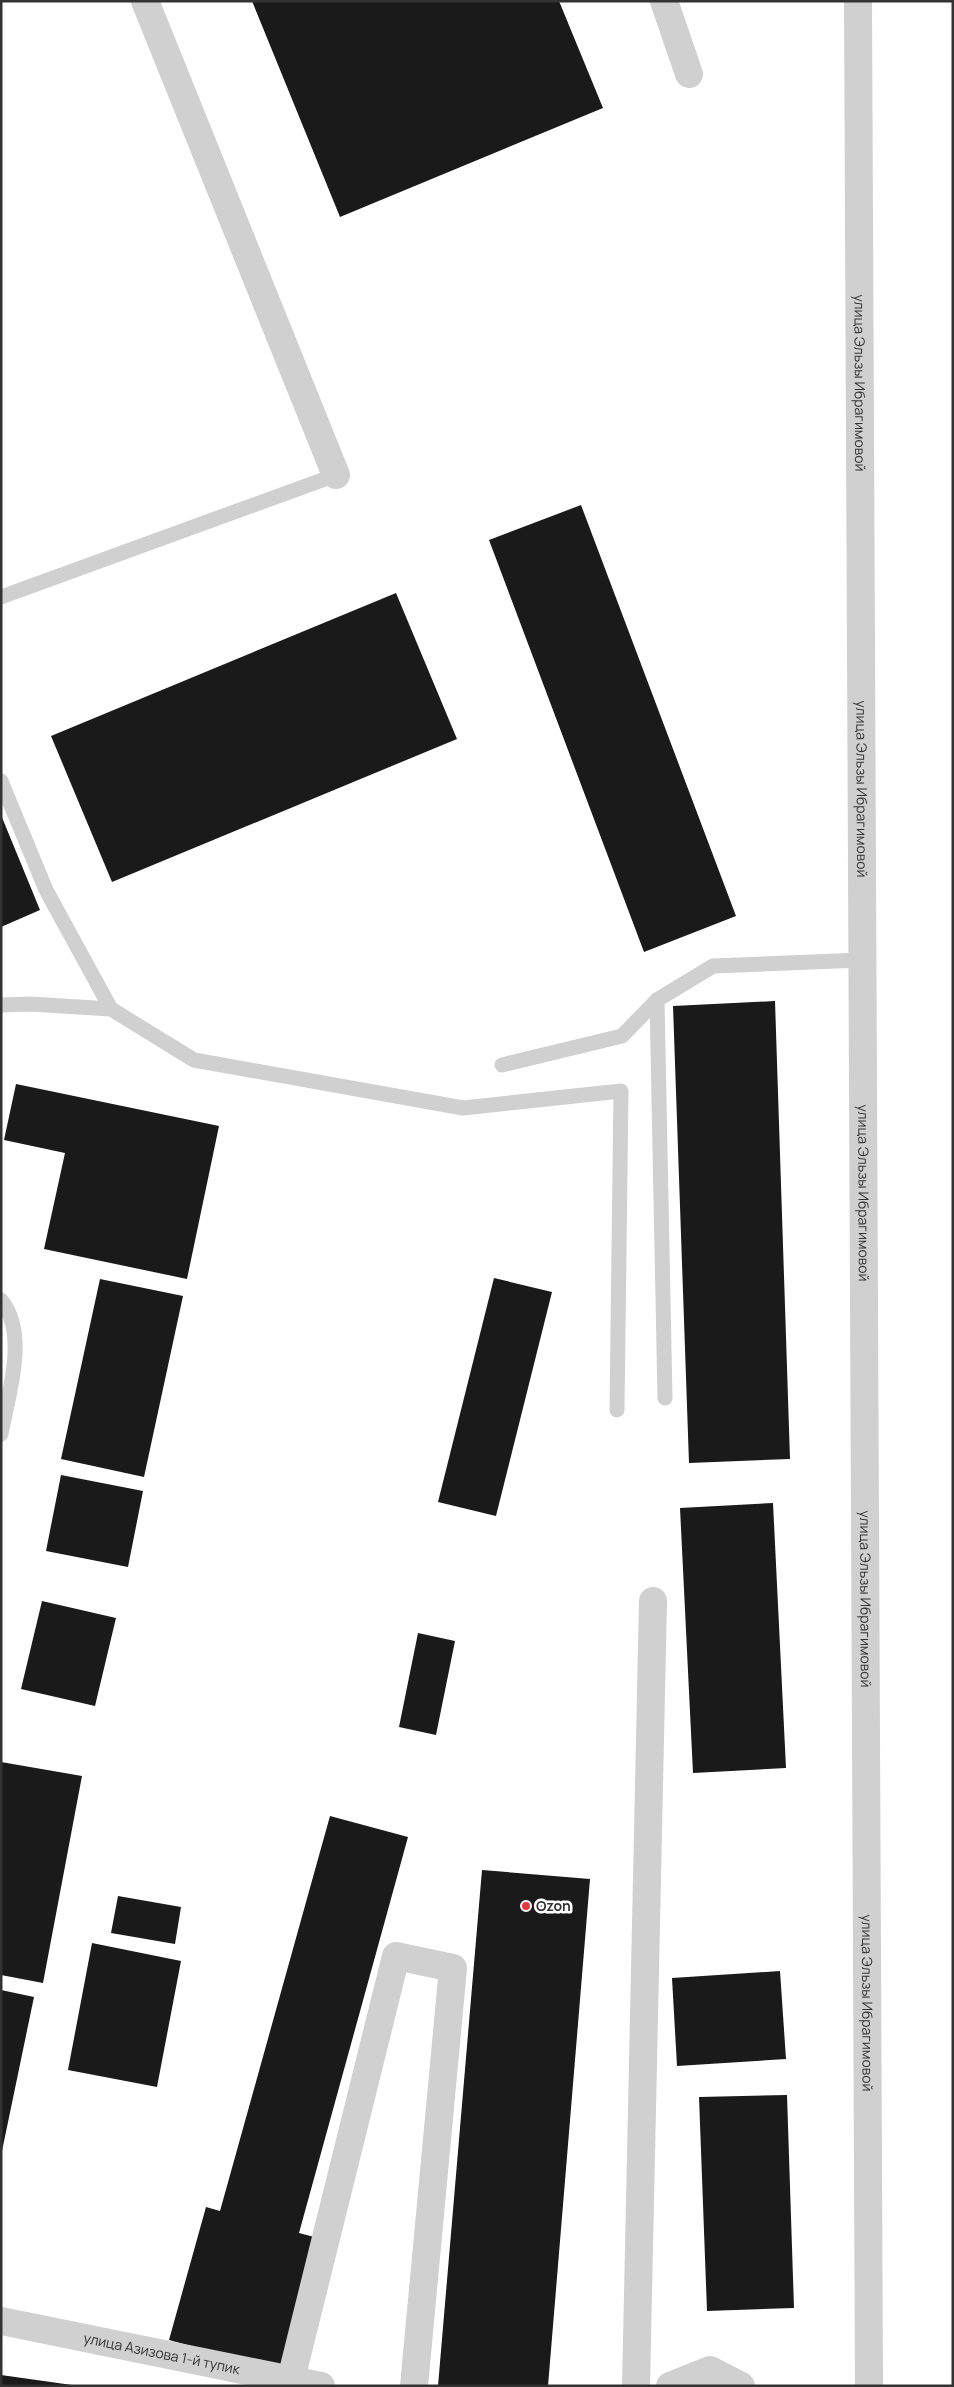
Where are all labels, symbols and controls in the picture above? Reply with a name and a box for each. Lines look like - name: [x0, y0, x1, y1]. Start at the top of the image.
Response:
- street label: улица Эльзы Ибрагимовой: [850, 294, 870, 472]
- street label: улица Эльзы Ибрагимовой: [852, 700, 872, 878]
- street label: улица Эльзы Ибрагимовой: [854, 1104, 874, 1282]
- street label: улица Эльзы Ибрагимовой: [856, 1510, 876, 1688]
- place label: Ozon: [536, 1896, 571, 1915]
- marker: Ozon: [520, 1900, 532, 1912]
- street label: улица Эльзы Ибрагимовой: [858, 1914, 878, 2092]
- street label: улица Азизова 1-й тупик: [82, 2328, 243, 2379]

